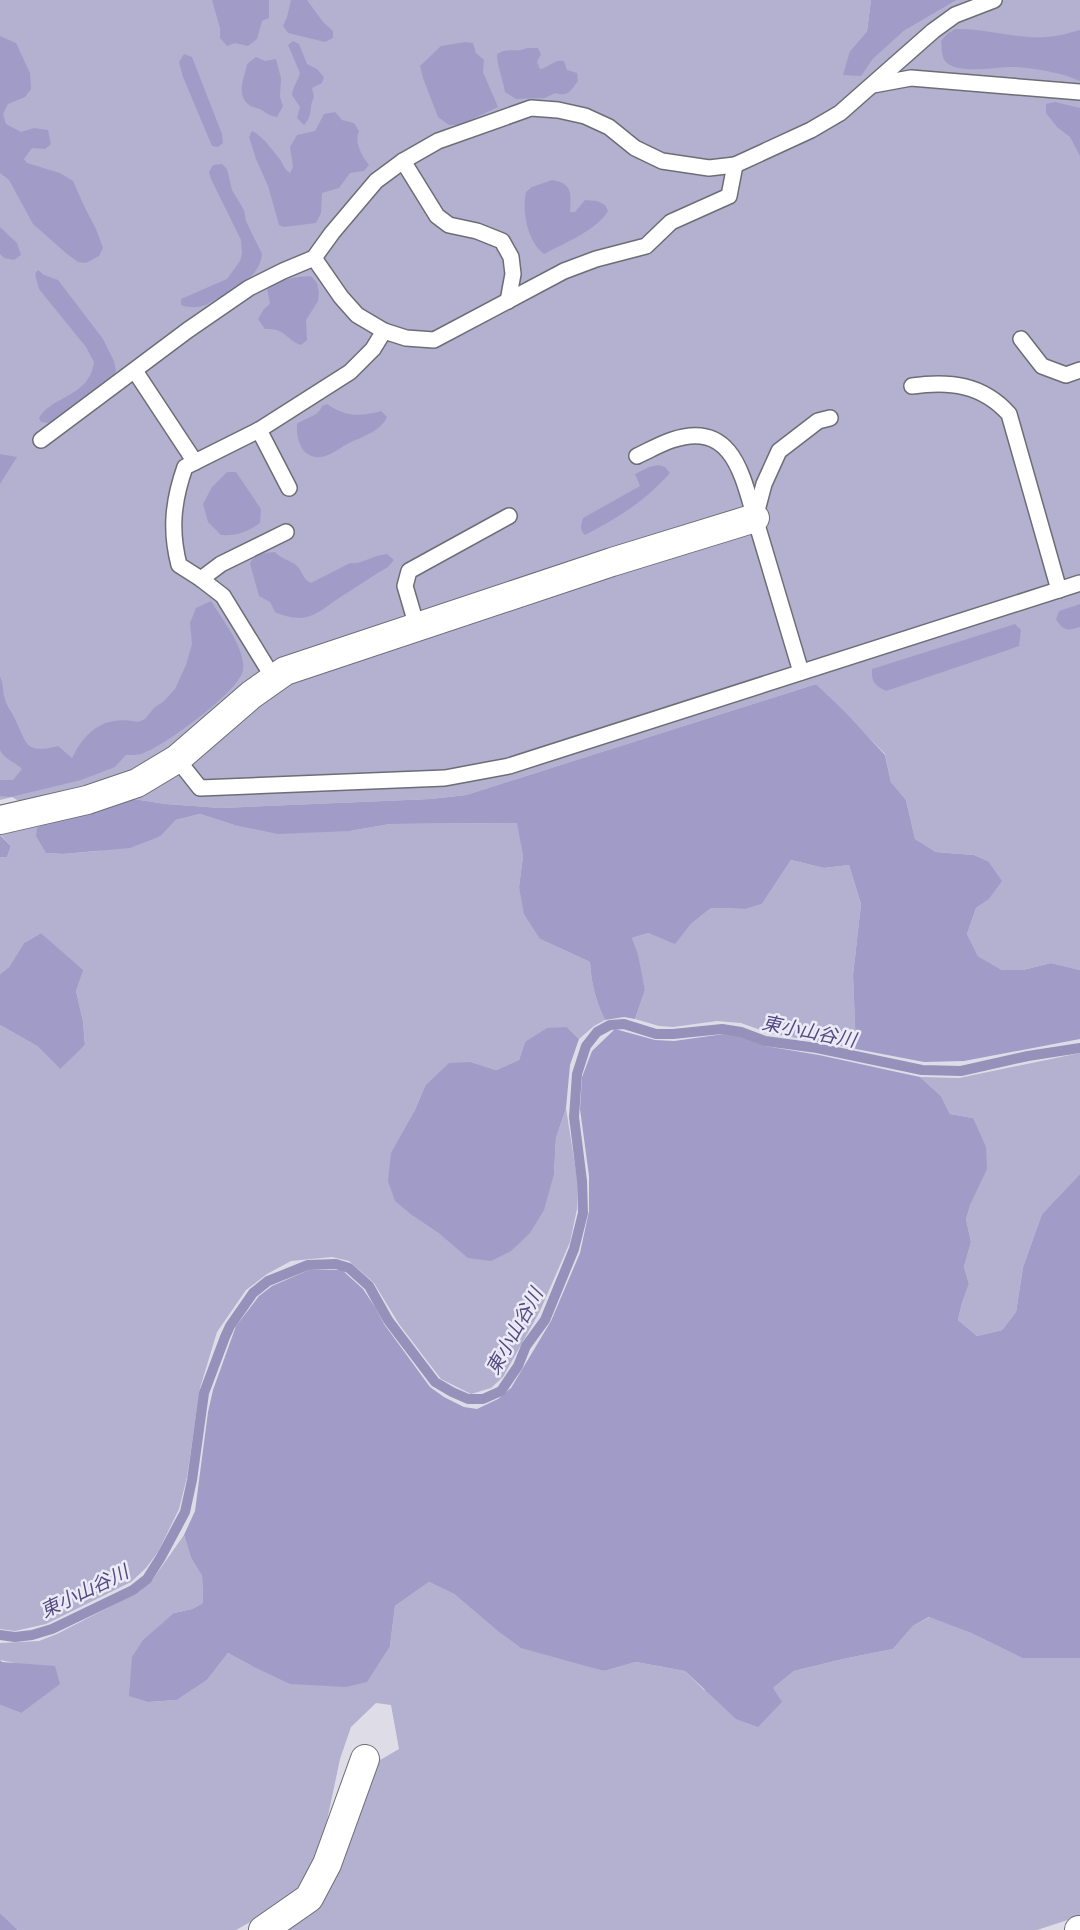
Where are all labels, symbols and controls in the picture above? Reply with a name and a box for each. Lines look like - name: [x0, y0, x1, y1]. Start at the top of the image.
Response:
- water label: 東小山谷川: [760, 1009, 860, 1053]
- water label: 東小山谷川: [480, 1281, 549, 1379]
- water label: 東小山谷川: [36, 1558, 134, 1624]

